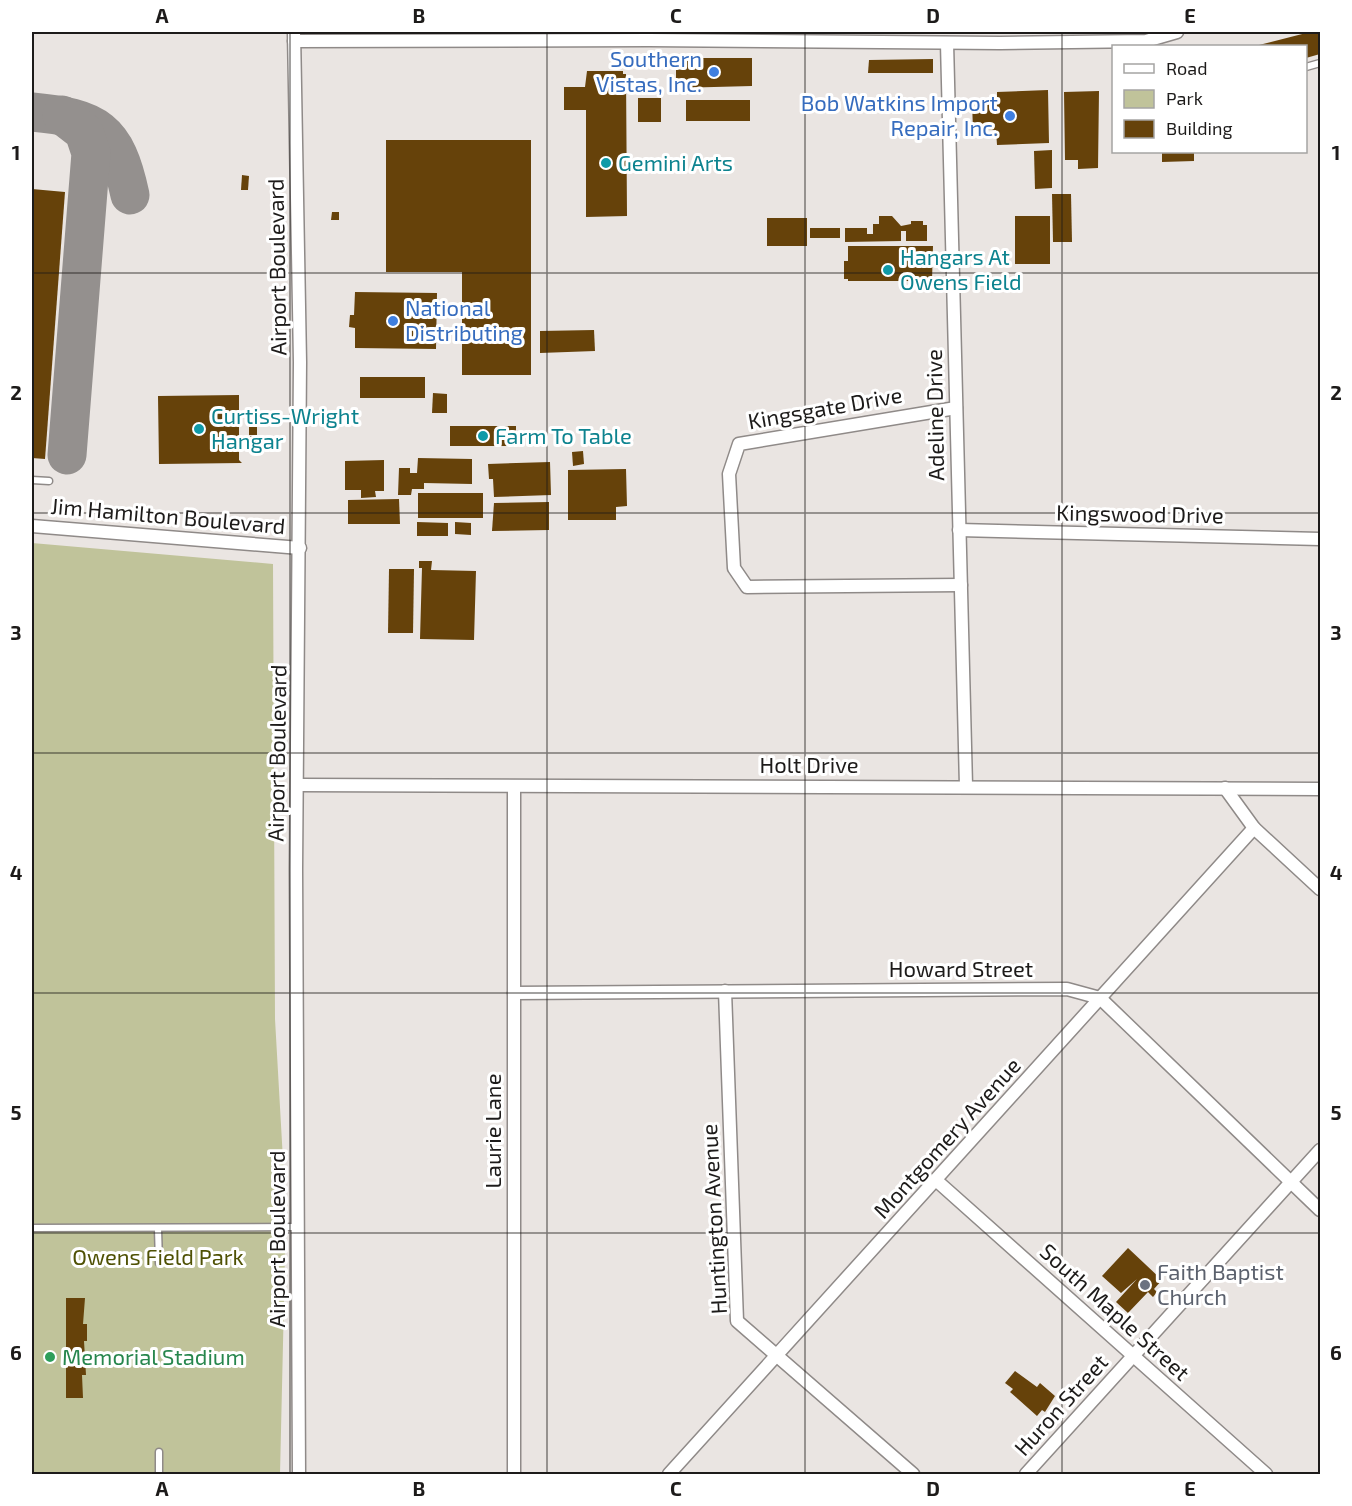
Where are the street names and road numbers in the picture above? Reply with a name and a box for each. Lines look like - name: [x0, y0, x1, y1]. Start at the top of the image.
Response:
- street label: Airport Boulevard: [261, 178, 291, 356]
- street label: Adeline Drive: [920, 349, 948, 481]
- street label: Kingsgate Drive: [746, 381, 904, 433]
- street label: Jim Hamilton Boulevard: [50, 492, 286, 538]
- street label: Kingswood Drive: [1056, 499, 1224, 527]
- street label: Airport Boulevard: [261, 664, 291, 842]
- street label: Holt Drive: [759, 751, 859, 777]
- street label: Howard Street: [889, 955, 1033, 981]
- street label: Montgomery Avenue: [867, 1052, 1025, 1223]
- street label: Laurie Lane: [479, 1074, 505, 1188]
- street label: Huntington Avenue: [695, 1123, 731, 1315]
- street label: Airport Boulevard: [263, 1150, 289, 1328]
- street label: South Maple Street: [1036, 1237, 1196, 1385]
- street label: Huron Street: [1008, 1348, 1112, 1460]

